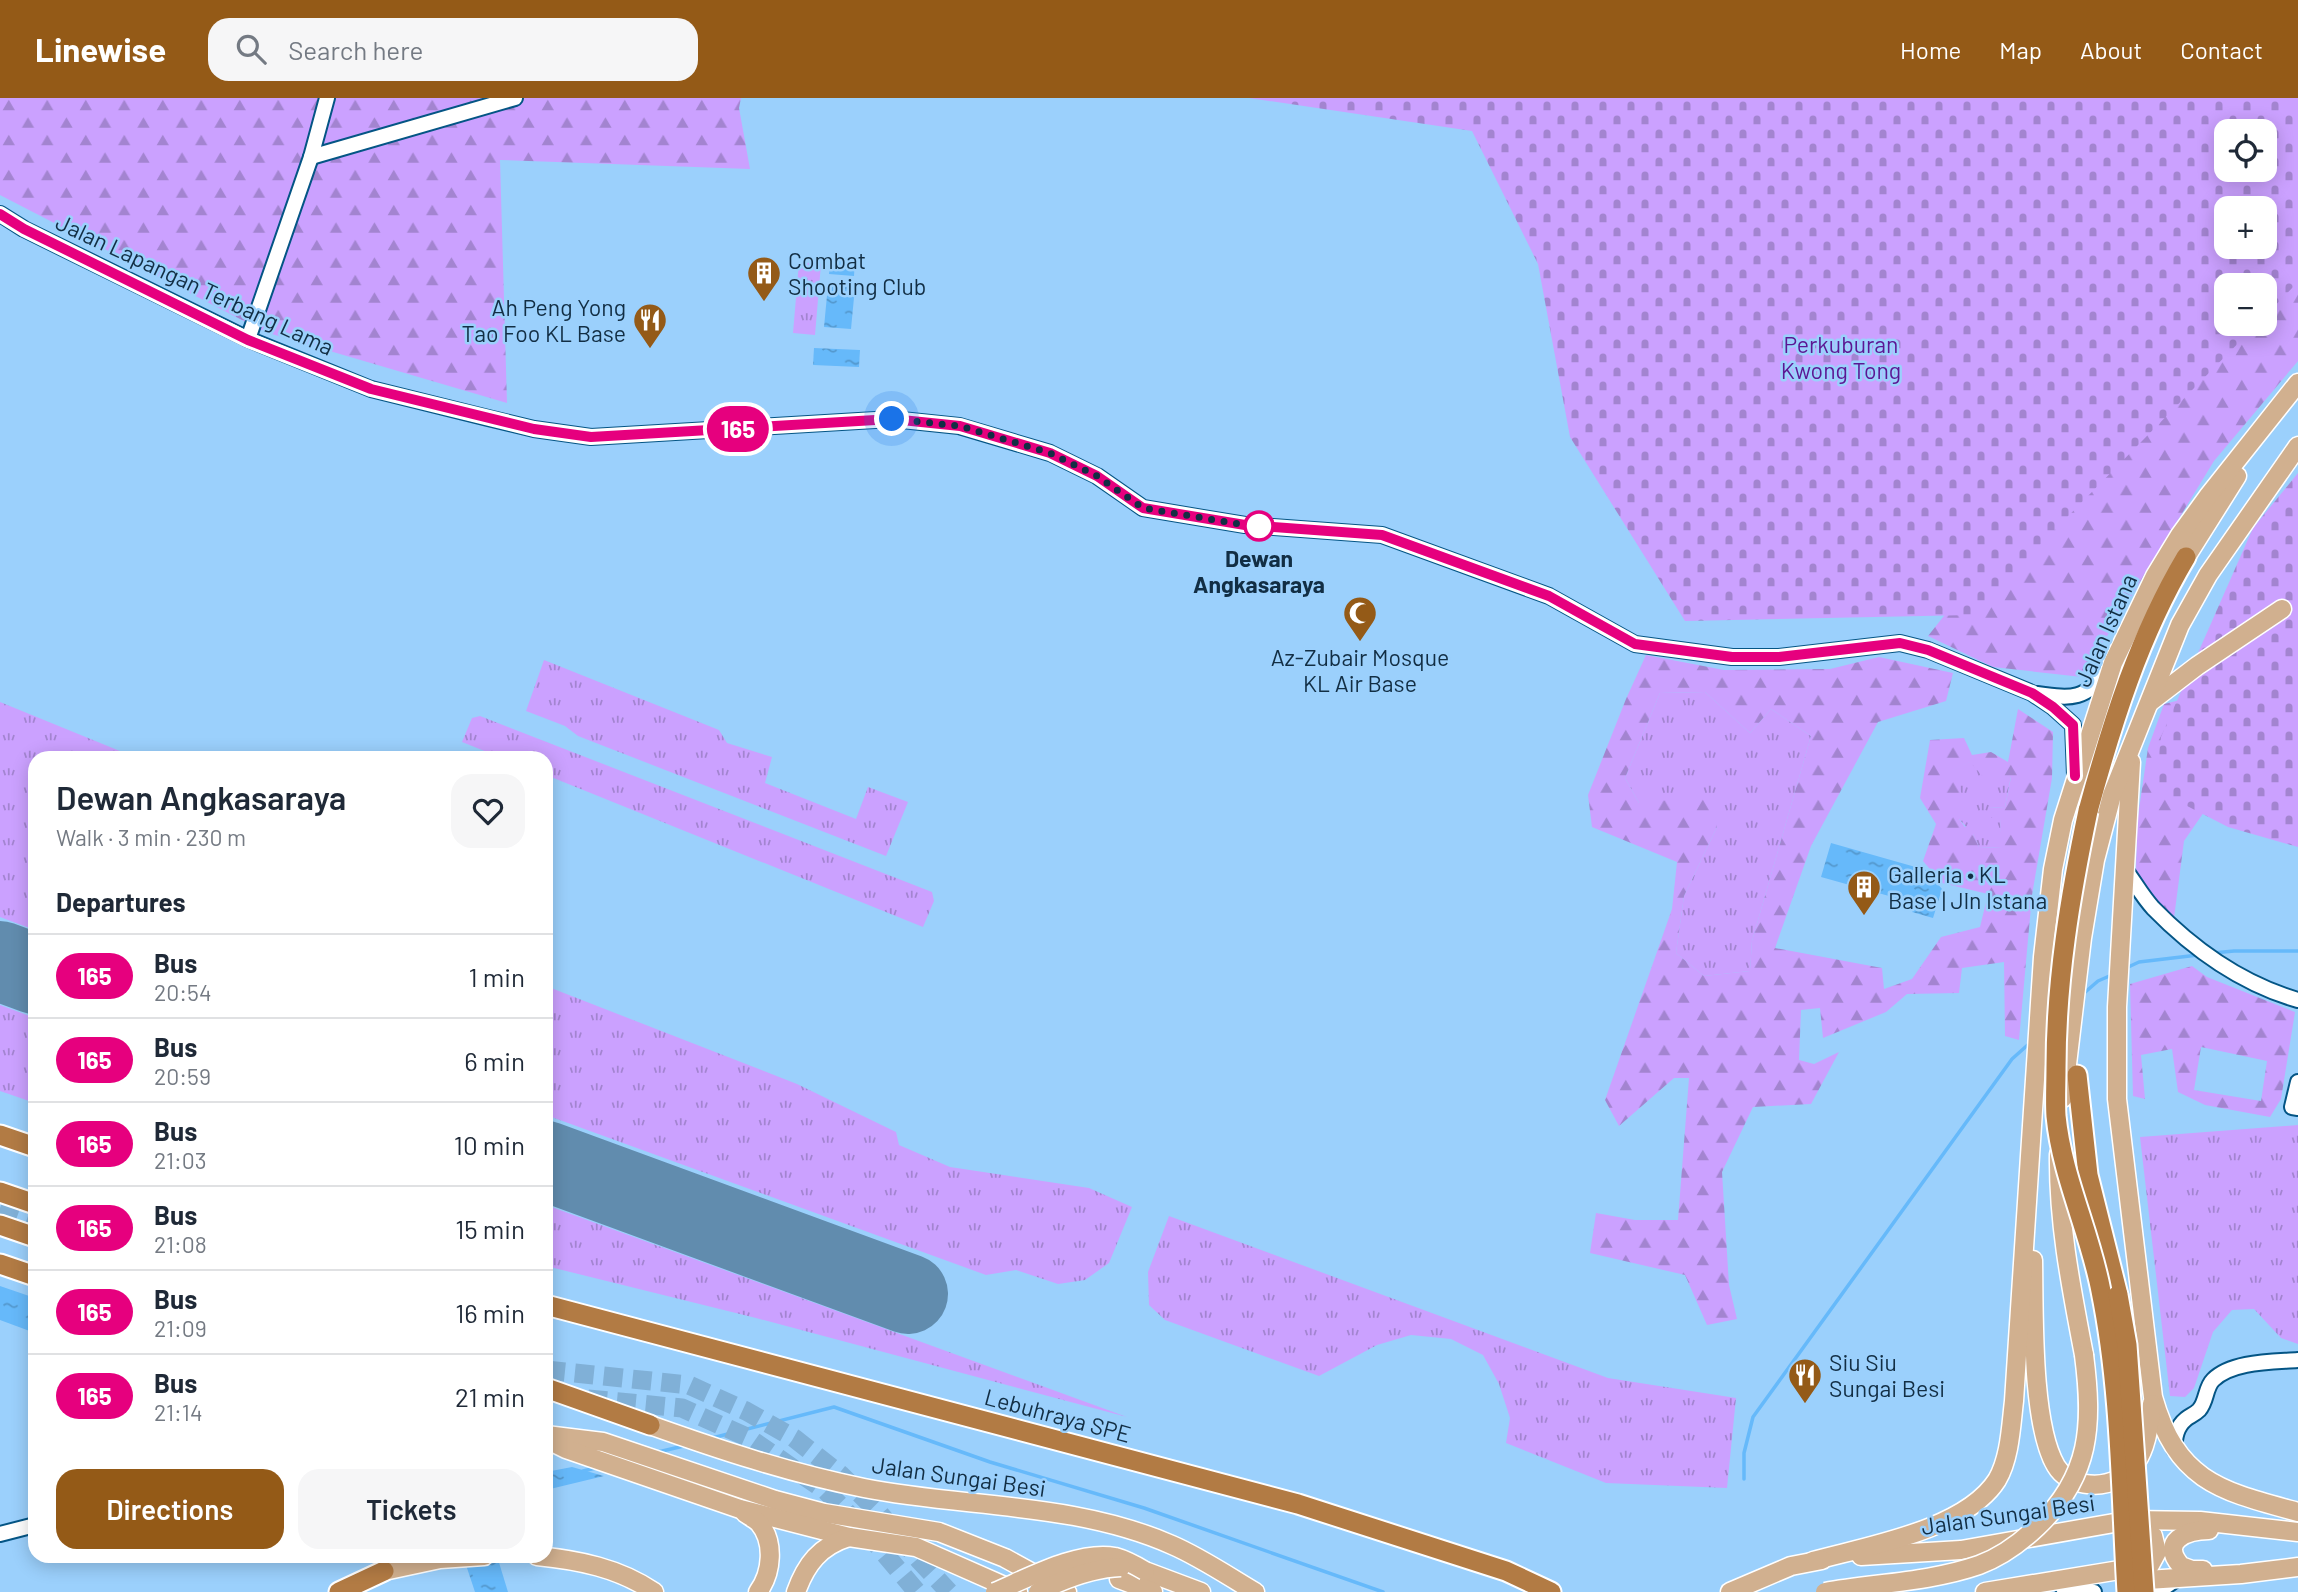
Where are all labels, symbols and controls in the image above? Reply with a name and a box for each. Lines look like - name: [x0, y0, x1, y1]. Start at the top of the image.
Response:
- search box: [208, 18, 698, 81]
- text: Linewise: [35, 29, 166, 69]
- icon: search: [232, 30, 270, 68]
- text: Search here: [288, 34, 423, 65]
- text: Home: [1900, 35, 1961, 64]
- text: Map: [1999, 35, 2042, 64]
- text: About: [2080, 35, 2142, 64]
- text: Contact: [2180, 35, 2263, 64]
- map controls: [2214, 119, 2277, 336]
- button: locate: [2214, 119, 2277, 182]
- button: +: [2214, 196, 2277, 259]
- street label: Jalan Lapangan Terbang Lama: [52, 207, 338, 361]
- place label: Combat Shooting Club: [788, 246, 926, 300]
- building icon: Combat Shooting Club: [745, 254, 783, 303]
- button: −: [2214, 273, 2277, 336]
- place label: Ah Peng Yong Tao Foo KL Base: [461, 293, 626, 347]
- restaurant icon: Ah Peng Yong Tao Foo KL Base: [631, 301, 669, 350]
- park label: Perkuburan Kwong Tong: [1781, 330, 1901, 384]
- your location: [874, 401, 909, 436]
- line badge: 165: [698, 406, 778, 452]
- text: 165: [721, 414, 755, 443]
- marker: Dewan Angkasaraya: [1244, 511, 1274, 541]
- place label: Dewan Angkasaraya: [1193, 544, 1325, 598]
- street label: Jalan Istana: [2068, 569, 2142, 691]
- mosque icon: Az-Zubair Mosque KL Air Base: [1341, 594, 1379, 643]
- place label: Az-Zubair Mosque KL Air Base: [1271, 643, 1449, 697]
- button: heart: [451, 774, 525, 848]
- text: Dewan Angkasaraya: [56, 777, 346, 817]
- text: Walk · 3 min · 230 m: [56, 823, 246, 851]
- place label: Galleria • KL Base | Jln Istana: [1888, 860, 2047, 914]
- building icon: Galleria • KL Base | Jln Istana: [1845, 868, 1883, 917]
- text: Departures: [56, 886, 186, 917]
- text: Bus: [154, 947, 197, 978]
- text: 165: [77, 961, 112, 990]
- text: 1 min: [469, 961, 525, 992]
- text: 20:54: [154, 978, 212, 1006]
- text: Bus: [154, 1031, 197, 1062]
- text: 165: [77, 1045, 112, 1074]
- text: 6 min: [464, 1045, 525, 1076]
- text: 20:59: [154, 1062, 211, 1090]
- text: Bus: [154, 1115, 197, 1146]
- text: 165: [77, 1129, 112, 1158]
- text: 10 min: [454, 1129, 525, 1160]
- text: 21:03: [154, 1146, 207, 1174]
- text: Bus: [154, 1199, 197, 1230]
- text: 165: [77, 1213, 112, 1242]
- text: 15 min: [455, 1213, 525, 1244]
- text: 21:08: [154, 1230, 207, 1258]
- text: Bus: [154, 1283, 197, 1314]
- text: 165: [77, 1297, 112, 1326]
- text: 16 min: [455, 1297, 525, 1328]
- text: 21:09: [154, 1314, 207, 1342]
- place label: Siu Siu Sungai Besi: [1829, 1348, 1945, 1402]
- restaurant icon: Siu Siu Sungai Besi: [1786, 1356, 1824, 1405]
- text: Bus: [154, 1367, 197, 1398]
- text: 165: [77, 1381, 112, 1410]
- text: 21 min: [455, 1381, 525, 1412]
- street label: Lebuhraya SPE: [982, 1382, 1134, 1448]
- text: 21:14: [154, 1398, 203, 1426]
- street label: Jalan Sungai Besi: [870, 1450, 1048, 1502]
- button: Directions: [56, 1469, 284, 1549]
- button: Tickets: [298, 1469, 525, 1549]
- street label: Jalan Sungai Besi: [1919, 1488, 2097, 1540]

